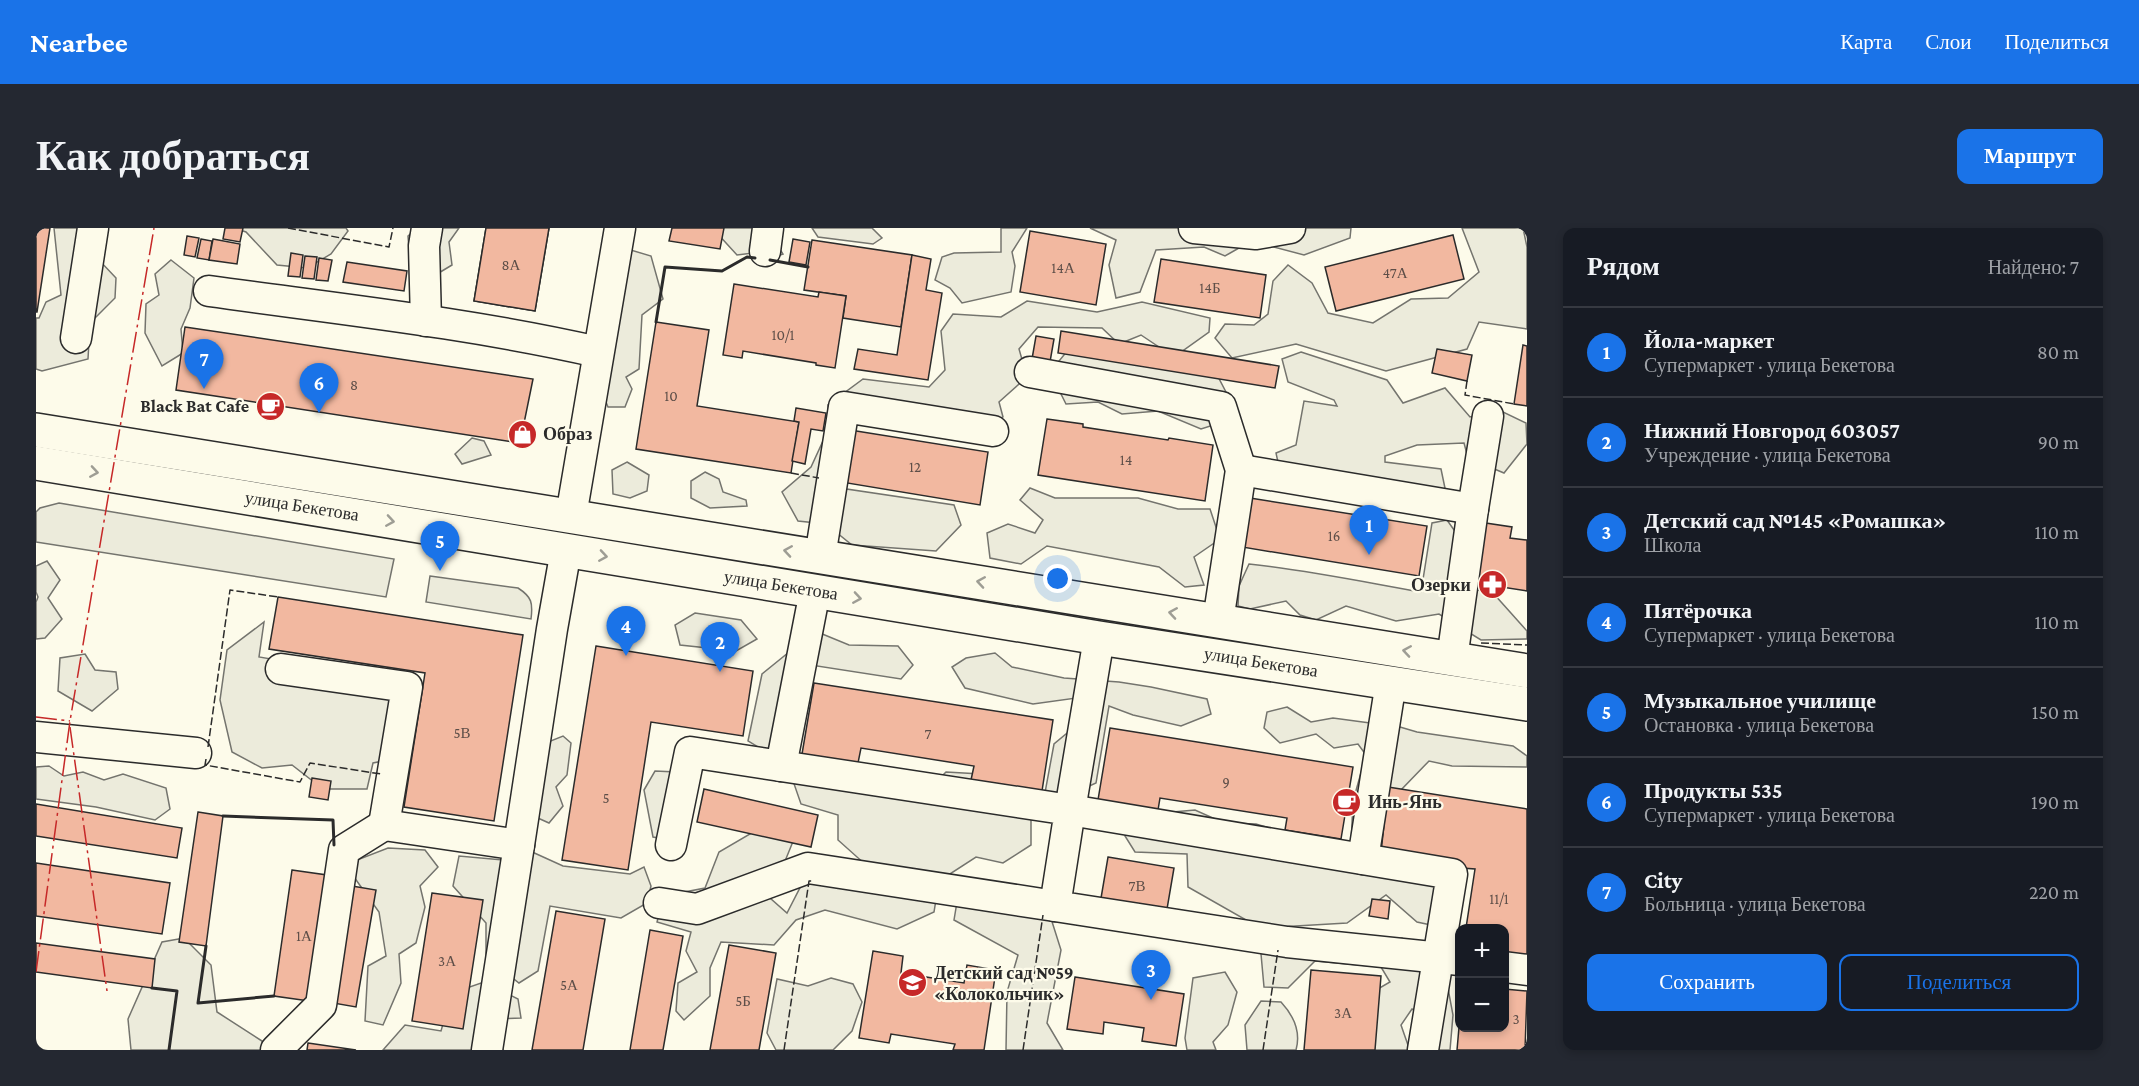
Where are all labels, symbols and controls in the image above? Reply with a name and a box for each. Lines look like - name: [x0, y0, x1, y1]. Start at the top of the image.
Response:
- text: Nearbee: [30, 27, 128, 58]
- text: Карта: [1840, 30, 1892, 54]
- text: Слои: [1925, 30, 1971, 54]
- text: Поделиться: [2004, 30, 2109, 54]
- button: Маршрут: [1957, 129, 2103, 184]
- text: Как добраться: [36, 132, 310, 179]
- text: Рядом: [1587, 252, 1660, 281]
- text: Найдено: 7: [1988, 256, 2079, 278]
- house number: 8А: [502, 257, 521, 273]
- house number: 14А: [1051, 260, 1075, 276]
- house number: 47А: [1382, 265, 1408, 281]
- house number: 14Б: [1199, 280, 1221, 296]
- house number: 10/1: [772, 327, 794, 343]
- text: Йола-маркет: [1644, 328, 1774, 353]
- pin: 7: [184, 340, 224, 389]
- text: 1: [1603, 341, 1610, 363]
- text: 80 m: [2037, 341, 2079, 363]
- text: Супермаркет · улица Бекетова: [1644, 354, 1895, 376]
- pin: 6: [300, 364, 338, 413]
- house number: 8: [350, 377, 358, 393]
- house number: 10: [664, 388, 678, 404]
- cafe icon: Black Bat Cafe: [254, 390, 286, 422]
- place label: Black Bat Cafe: [140, 396, 249, 416]
- shop icon: Образ: [506, 418, 538, 450]
- text: Нижний Новгород 603057: [1644, 418, 1900, 443]
- place label: Образ: [543, 424, 592, 444]
- text: 2: [1601, 431, 1612, 453]
- text: 90 m: [2038, 431, 2079, 453]
- text: Учреждение · улица Бекетова: [1644, 444, 1891, 466]
- house number: 14: [1120, 452, 1132, 468]
- house number: 12: [909, 459, 921, 475]
- one-way arrow: [88, 465, 98, 478]
- street label: улица Бекетова: [243, 487, 361, 525]
- pin: 1: [1350, 506, 1388, 555]
- text: Детский сад №145 «Ромашка»: [1644, 508, 1946, 533]
- one-way arrow: [385, 514, 394, 526]
- text: 3: [1602, 521, 1611, 543]
- text: 110 m: [2035, 521, 2079, 543]
- pin: 5: [420, 522, 460, 571]
- house number: 16: [1328, 528, 1340, 544]
- text: Школа: [1644, 534, 1701, 556]
- one-way arrow: [783, 546, 793, 558]
- one-way arrow: [597, 549, 607, 562]
- your location: [1043, 564, 1072, 593]
- street label: улица Бекетова: [722, 566, 840, 604]
- pharmacy icon: Озерки: [1476, 569, 1508, 601]
- place label: Озерки: [1411, 575, 1471, 595]
- one-way arrow: [976, 577, 985, 589]
- one-way arrow: [852, 591, 862, 604]
- text: Пятёрочка: [1644, 598, 1752, 623]
- pin: 4: [606, 606, 646, 656]
- one-way arrow: [1168, 608, 1178, 620]
- text: 4: [1601, 611, 1612, 633]
- text: 110 m: [2035, 611, 2079, 633]
- pin: 2: [700, 622, 740, 672]
- text: Супермаркет · улица Бекетова: [1644, 624, 1895, 646]
- street label: улица Бекетова: [1202, 643, 1320, 681]
- one-way arrow: [1402, 646, 1412, 658]
- text: Музыкальное училище: [1644, 688, 1876, 713]
- text: 5: [1602, 701, 1611, 723]
- text: 150 m: [2032, 701, 2079, 723]
- text: Остановка · улица Бекетова: [1644, 714, 1874, 736]
- house number: 5В: [453, 725, 471, 741]
- house number: 7: [925, 726, 932, 742]
- house number: 9: [1222, 774, 1230, 790]
- text: Продукты 535: [1644, 778, 1783, 803]
- cafe icon: Инь-Янь: [1331, 786, 1363, 818]
- house number: 5: [602, 790, 610, 806]
- text: 6: [1601, 791, 1612, 813]
- text: 190 m: [2031, 791, 2079, 813]
- place label: Инь-Янь: [1368, 792, 1442, 812]
- text: Супермаркет · улица Бекетова: [1644, 804, 1895, 826]
- text: City: [1644, 868, 1682, 893]
- house number: 7В: [1129, 878, 1145, 894]
- text: 7: [1602, 881, 1611, 903]
- text: 220 m: [2029, 881, 2079, 903]
- house number: 11/1: [1489, 891, 1509, 907]
- text: Больница · улица Бекетова: [1644, 893, 1866, 915]
- map controls: [1455, 924, 1509, 1032]
- button: +: [1455, 924, 1509, 978]
- house number: 1А: [296, 928, 312, 944]
- pin: 3: [1132, 950, 1170, 1000]
- house number: 3А: [438, 953, 456, 969]
- button: Сохранить: [1587, 954, 1827, 1011]
- button: Поделиться: [1839, 954, 2079, 1011]
- place label: Детский сад №59 «Колокольчик»: [934, 963, 1074, 1004]
- school or university icon: Детский сад №59 «Колокольчик»: [897, 967, 929, 999]
- house number: 5А: [560, 977, 578, 993]
- button: −: [1455, 978, 1509, 1032]
- house number: 5Б: [735, 993, 751, 1009]
- house number: 3А: [1334, 1005, 1352, 1021]
- house number: 3: [1512, 1011, 1520, 1027]

